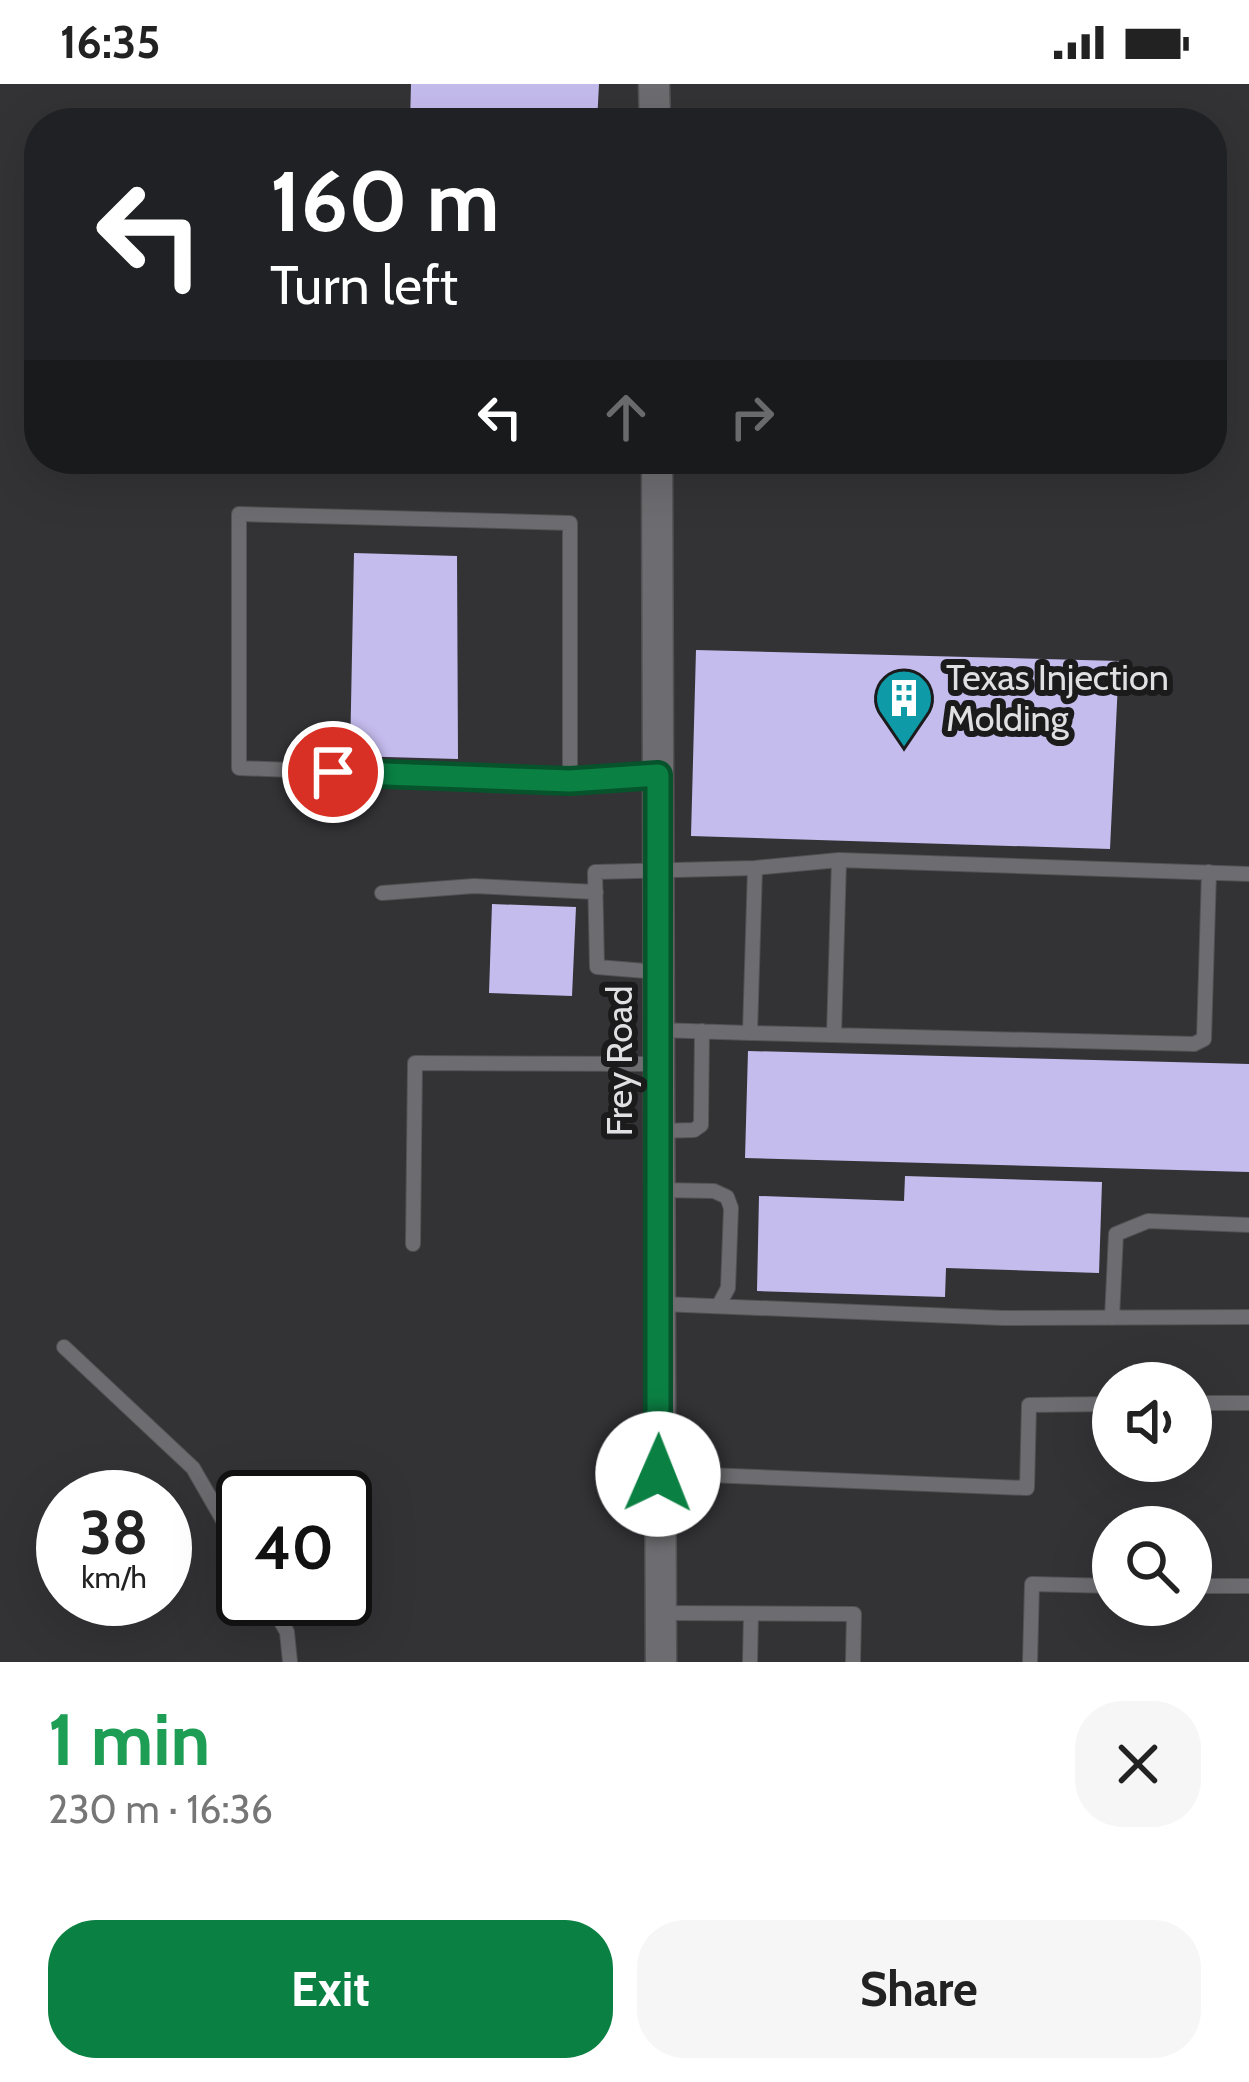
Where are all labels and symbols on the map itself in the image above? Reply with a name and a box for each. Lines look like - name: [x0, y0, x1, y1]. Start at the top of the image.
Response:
- place label: Texas Injection Molding: [946, 655, 1169, 740]
- building icon: Texas Injection Molding: [873, 667, 935, 749]
- pin: [282, 721, 384, 823]
- street label: Frey Road: [597, 986, 641, 1136]
- position arrow: [595, 1411, 721, 1537]
- speed limit sign: 40: [216, 1470, 372, 1626]

